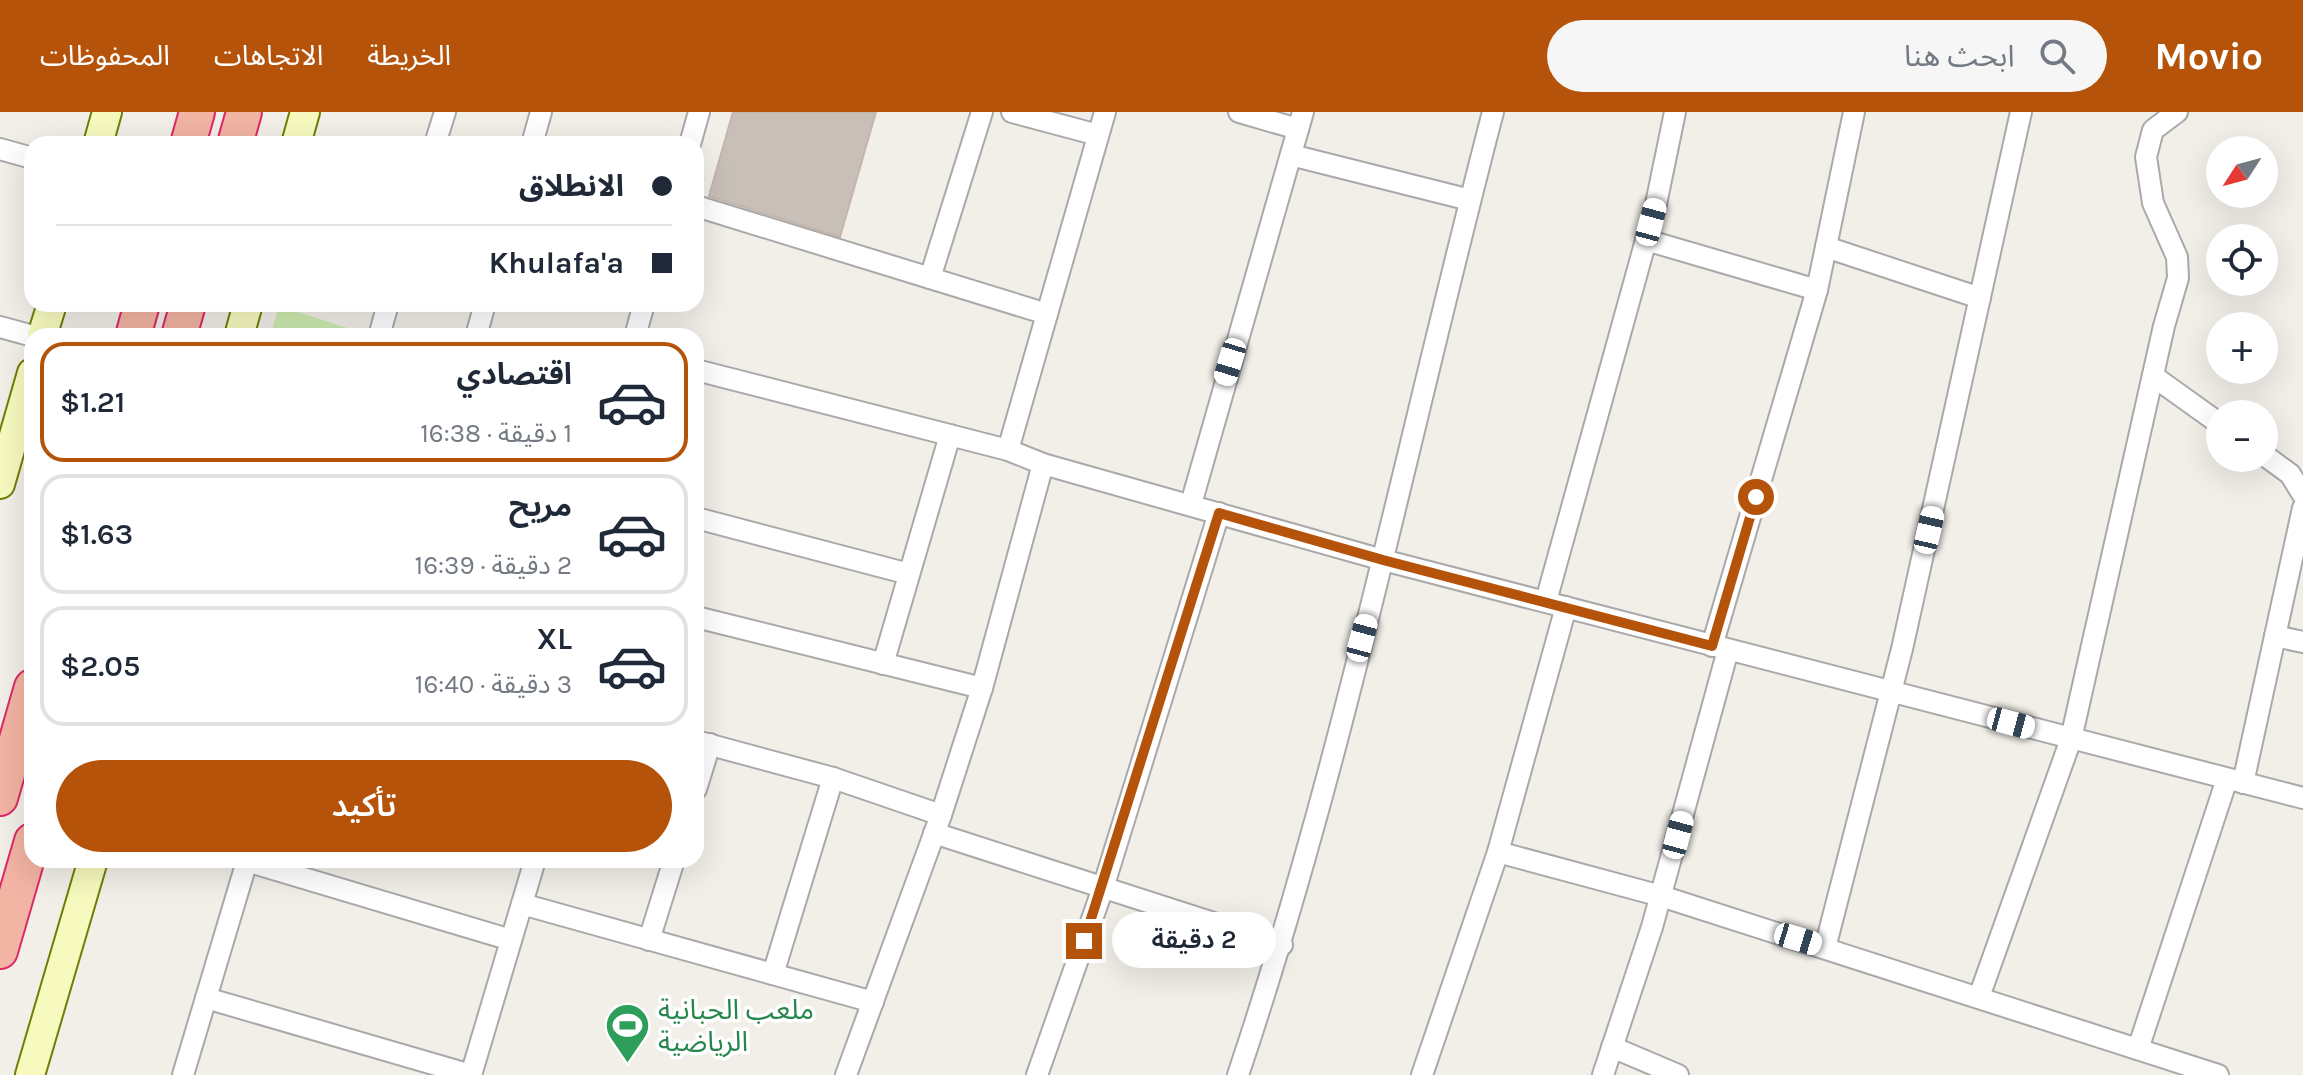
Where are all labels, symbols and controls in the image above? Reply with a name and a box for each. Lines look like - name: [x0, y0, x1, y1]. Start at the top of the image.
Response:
- search box: [1547, 20, 2107, 92]
- icon: search: [2035, 34, 2079, 78]
- text: Movio: [2155, 34, 2263, 79]
- text: ابحث هنا: [1904, 38, 2015, 74]
- text: المحفوظات: [40, 39, 170, 72]
- text: الاتجاهات: [214, 39, 323, 72]
- text: الخريطة: [367, 39, 451, 72]
- north arrow: [2206, 136, 2278, 208]
- map controls: [2206, 136, 2278, 472]
- text: الانطلاق: [519, 168, 624, 204]
- car: [1633, 196, 1669, 248]
- button: locate: [2206, 224, 2278, 296]
- text: Khulafa'a: [489, 245, 624, 281]
- button: +: [2206, 312, 2278, 384]
- car: [1212, 336, 1248, 388]
- text: اقتصادي: [457, 356, 572, 392]
- icon: car: [596, 366, 668, 438]
- text: $1.21: [60, 384, 125, 420]
- button: −: [2206, 400, 2278, 472]
- text: 1 دقيقة · 16:38: [420, 418, 572, 449]
- route start: [1738, 479, 1774, 515]
- text: مريح: [509, 488, 572, 524]
- icon: car: [596, 498, 668, 570]
- car: [1912, 504, 1946, 556]
- text: $1.63: [60, 516, 133, 552]
- text: 2 دقيقة · 16:39: [415, 550, 572, 581]
- car: [1344, 612, 1380, 664]
- text: XL: [537, 621, 572, 657]
- icon: car: [596, 630, 668, 702]
- text: $2.05: [60, 648, 140, 684]
- text: 3 دقيقة · 16:40: [415, 669, 572, 700]
- car: [1985, 705, 2037, 741]
- button: تأكيد: [56, 760, 672, 852]
- car: [1660, 809, 1696, 861]
- callout: 2 دقيقة: [1112, 913, 1276, 969]
- car: [1772, 921, 1824, 957]
- route end: [1066, 923, 1102, 959]
- text: 2 دقيقة: [1151, 924, 1237, 955]
- place label: ملعب الحبانية الرياضية: [658, 993, 814, 1058]
- sports icon: ملعب الحبانية الرياضية: [603, 1001, 651, 1064]

